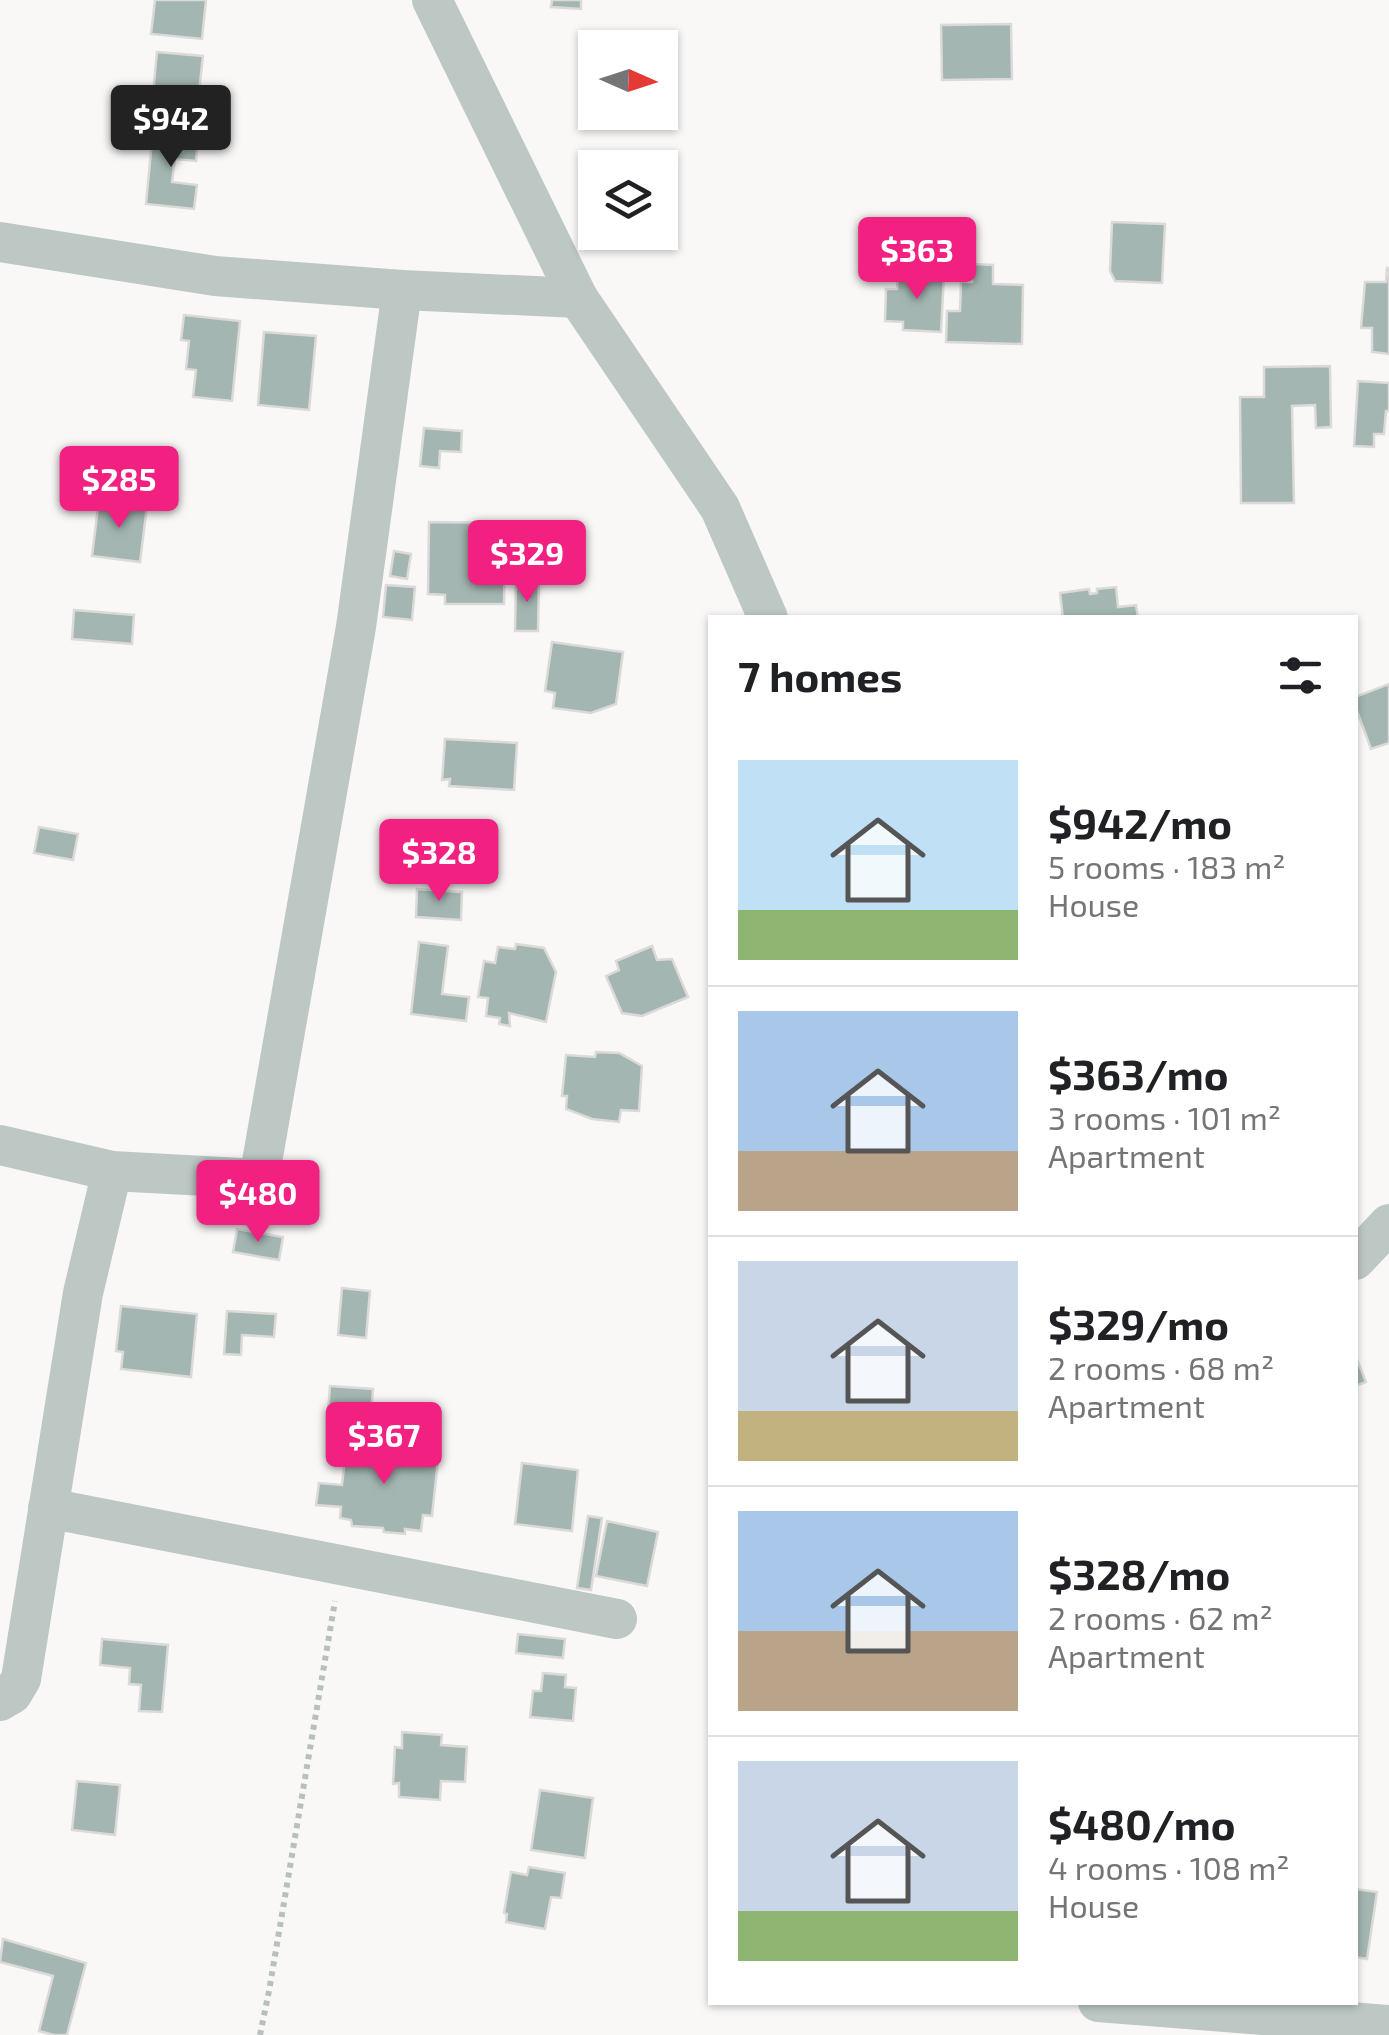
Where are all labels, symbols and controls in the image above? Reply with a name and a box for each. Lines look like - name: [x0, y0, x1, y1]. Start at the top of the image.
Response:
- north arrow: [578, 30, 678, 130]
- map controls: [578, 30, 678, 250]
- pin: $942: [112, 85, 230, 170]
- text: $942: [133, 98, 209, 136]
- button: layers: [578, 150, 678, 250]
- pin: $363: [858, 217, 976, 302]
- text: $363: [880, 230, 954, 268]
- pin: $285: [60, 446, 178, 531]
- text: $285: [82, 459, 156, 497]
- pin: $329: [468, 520, 586, 605]
- text: $329: [490, 533, 564, 571]
- icon: filters: [1273, 648, 1328, 703]
- text: 7 homes: [738, 650, 902, 700]
- text: $942/mo: [1048, 797, 1232, 847]
- icon: home: [818, 800, 938, 920]
- pin: $328: [380, 819, 498, 904]
- text: $328: [401, 832, 477, 870]
- text: 5 rooms · 183 m²: [1048, 847, 1286, 885]
- text: House: [1048, 885, 1139, 923]
- text: $363/mo: [1048, 1048, 1228, 1098]
- icon: home: [818, 1051, 938, 1171]
- text: 3 rooms · 101 m²: [1048, 1098, 1281, 1136]
- text: Apartment: [1048, 1136, 1205, 1174]
- pin: $480: [199, 1160, 317, 1245]
- text: $480: [218, 1173, 298, 1211]
- text: $329/mo: [1048, 1298, 1229, 1348]
- icon: home: [818, 1301, 938, 1421]
- text: 2 rooms · 68 m²: [1048, 1348, 1274, 1386]
- text: Apartment: [1048, 1386, 1205, 1424]
- pin: $367: [325, 1402, 443, 1487]
- text: $367: [348, 1415, 420, 1453]
- text: $328/mo: [1048, 1548, 1230, 1598]
- icon: home: [818, 1551, 938, 1671]
- text: 2 rooms · 62 m²: [1048, 1598, 1273, 1636]
- text: Apartment: [1048, 1636, 1205, 1674]
- text: $480/mo: [1048, 1798, 1235, 1848]
- icon: home: [818, 1801, 938, 1921]
- text: 4 rooms · 108 m²: [1048, 1848, 1290, 1886]
- text: House: [1048, 1886, 1139, 1924]

